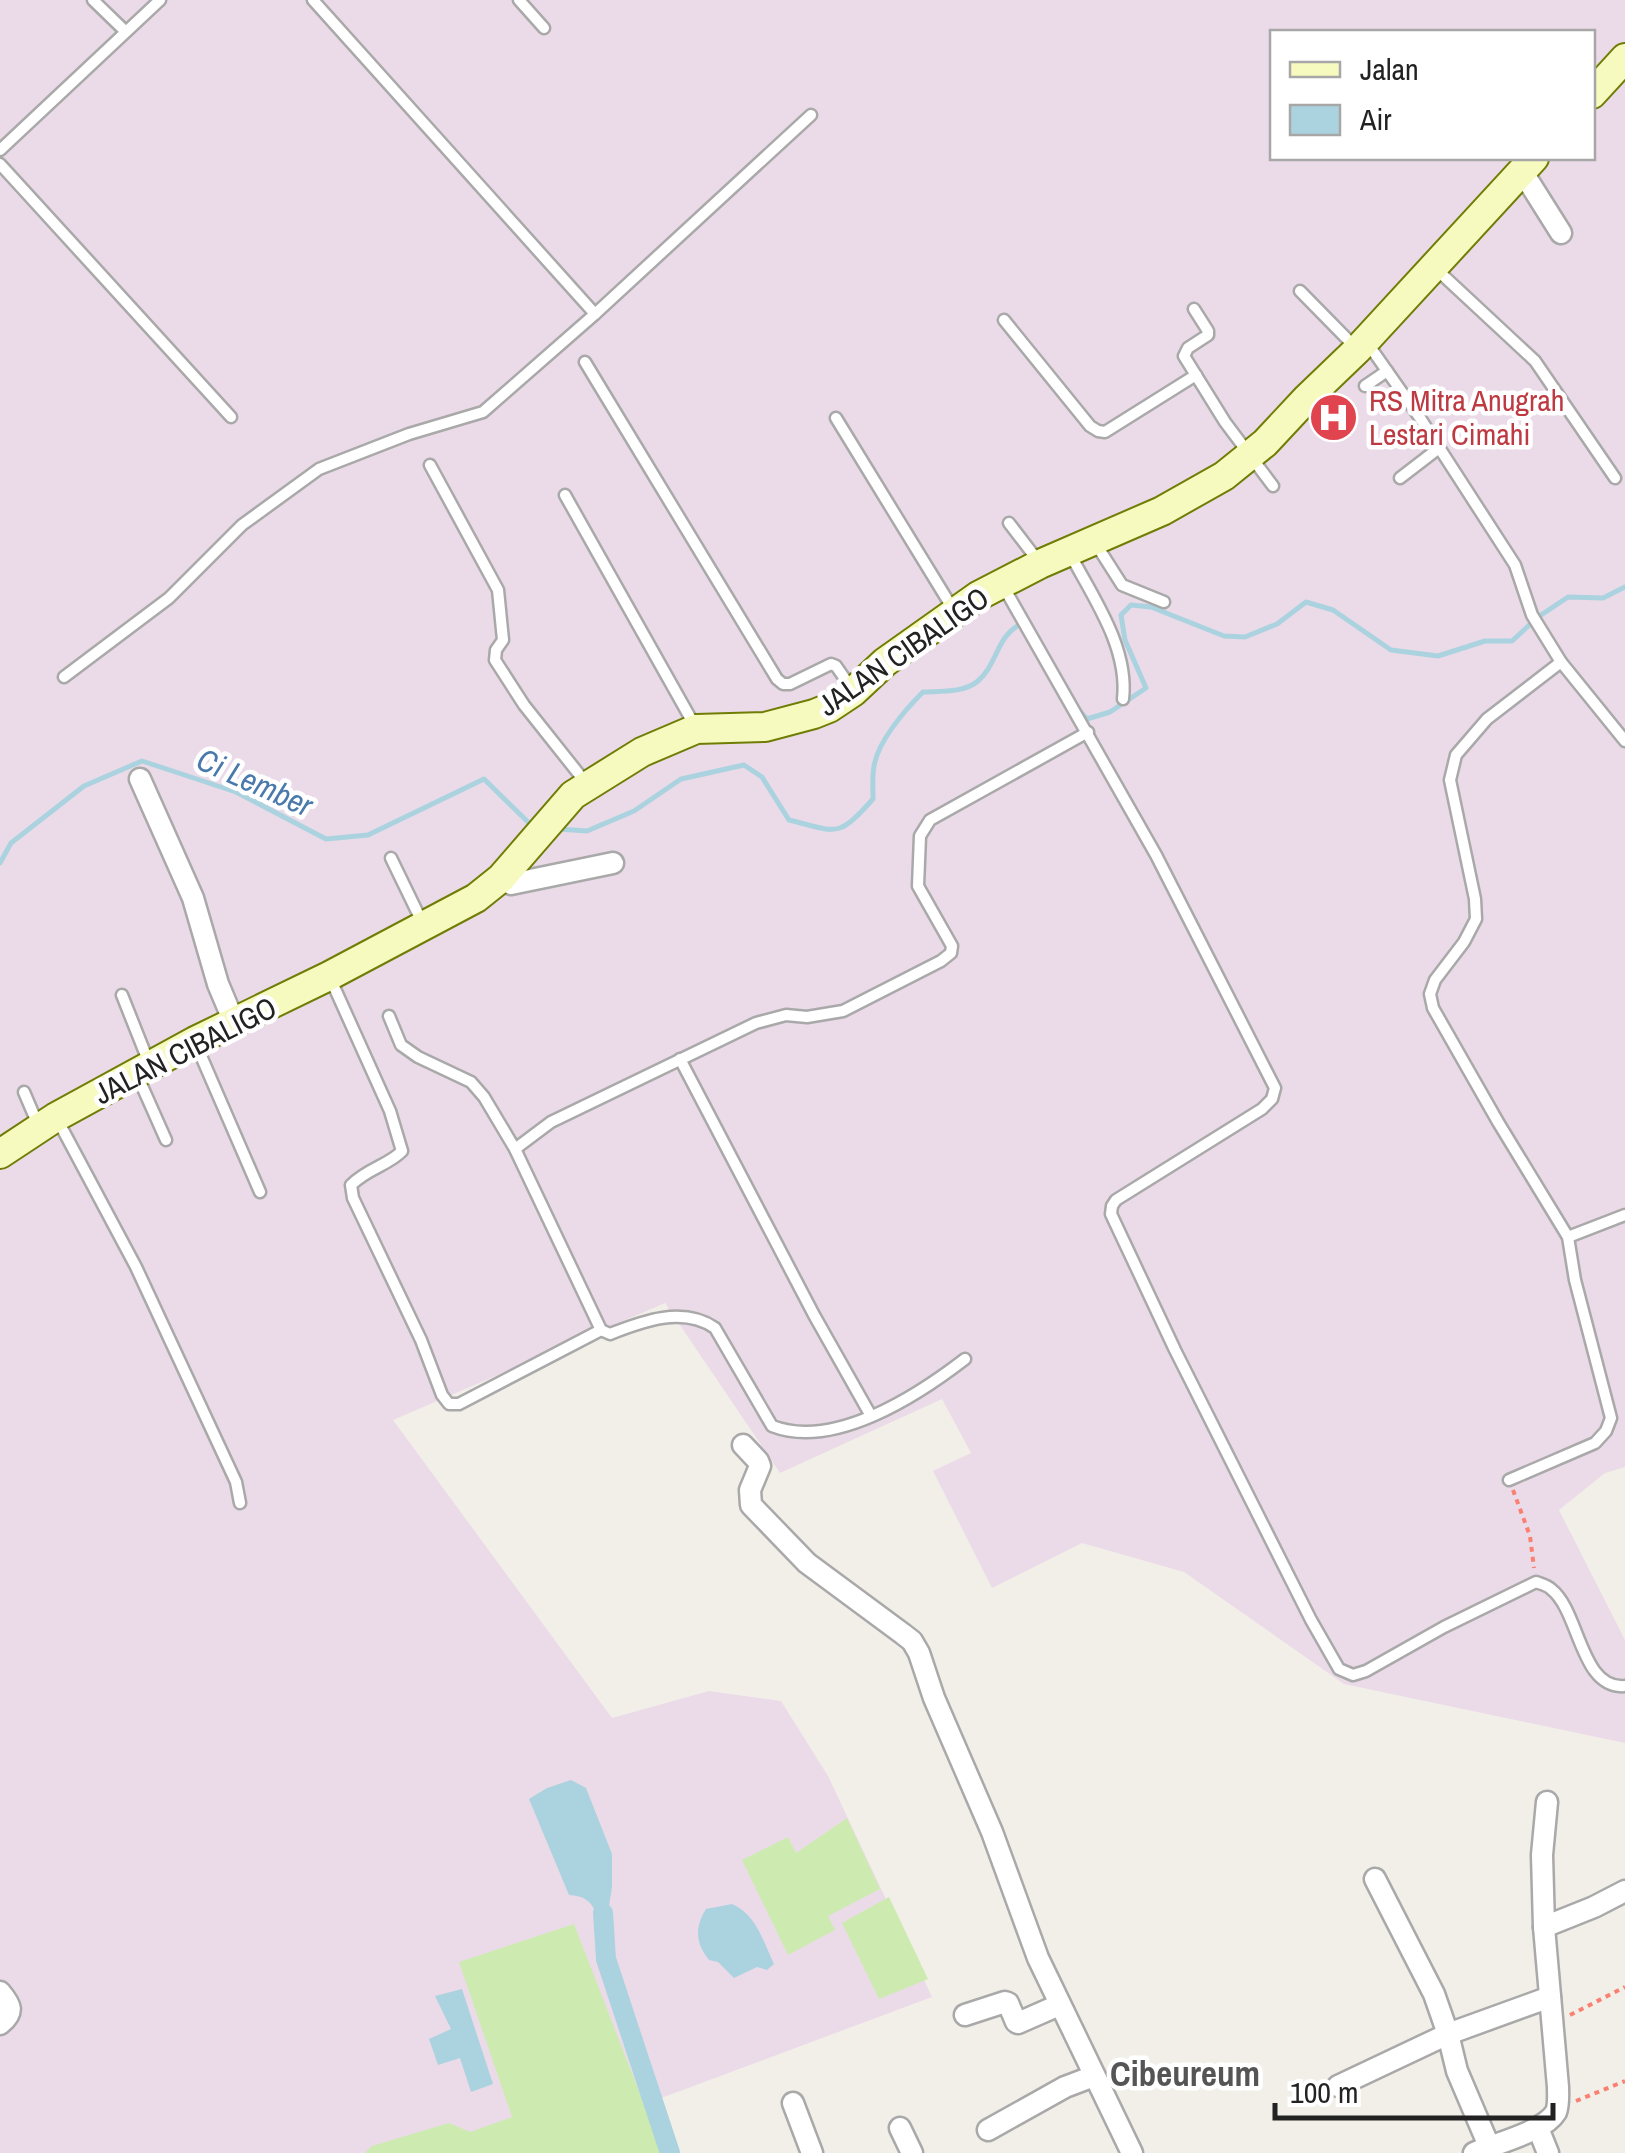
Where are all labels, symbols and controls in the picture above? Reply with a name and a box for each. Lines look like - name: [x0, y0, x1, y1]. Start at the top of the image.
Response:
- legend: [1270, 30, 1595, 160]
- text: Jalan: [1360, 49, 1419, 89]
- text: Air: [1359, 99, 1392, 139]
- place label: RS Mitra Anugrah Lestari Cimahi: [1369, 380, 1565, 454]
- hospital icon: RS Mitra Anugrah Lestari Cimahi: [1308, 391, 1360, 443]
- street label: JALAN CIBALIGO: [810, 577, 996, 725]
- water label: Ci Lember: [190, 737, 321, 827]
- street label: JALAN CIBALIGO: [87, 987, 283, 1113]
- district label: Cibeureum: [1110, 2050, 1260, 2097]
- scale bar: [1275, 2058, 1552, 2120]
- text: 100 m: [1290, 2072, 1358, 2112]

